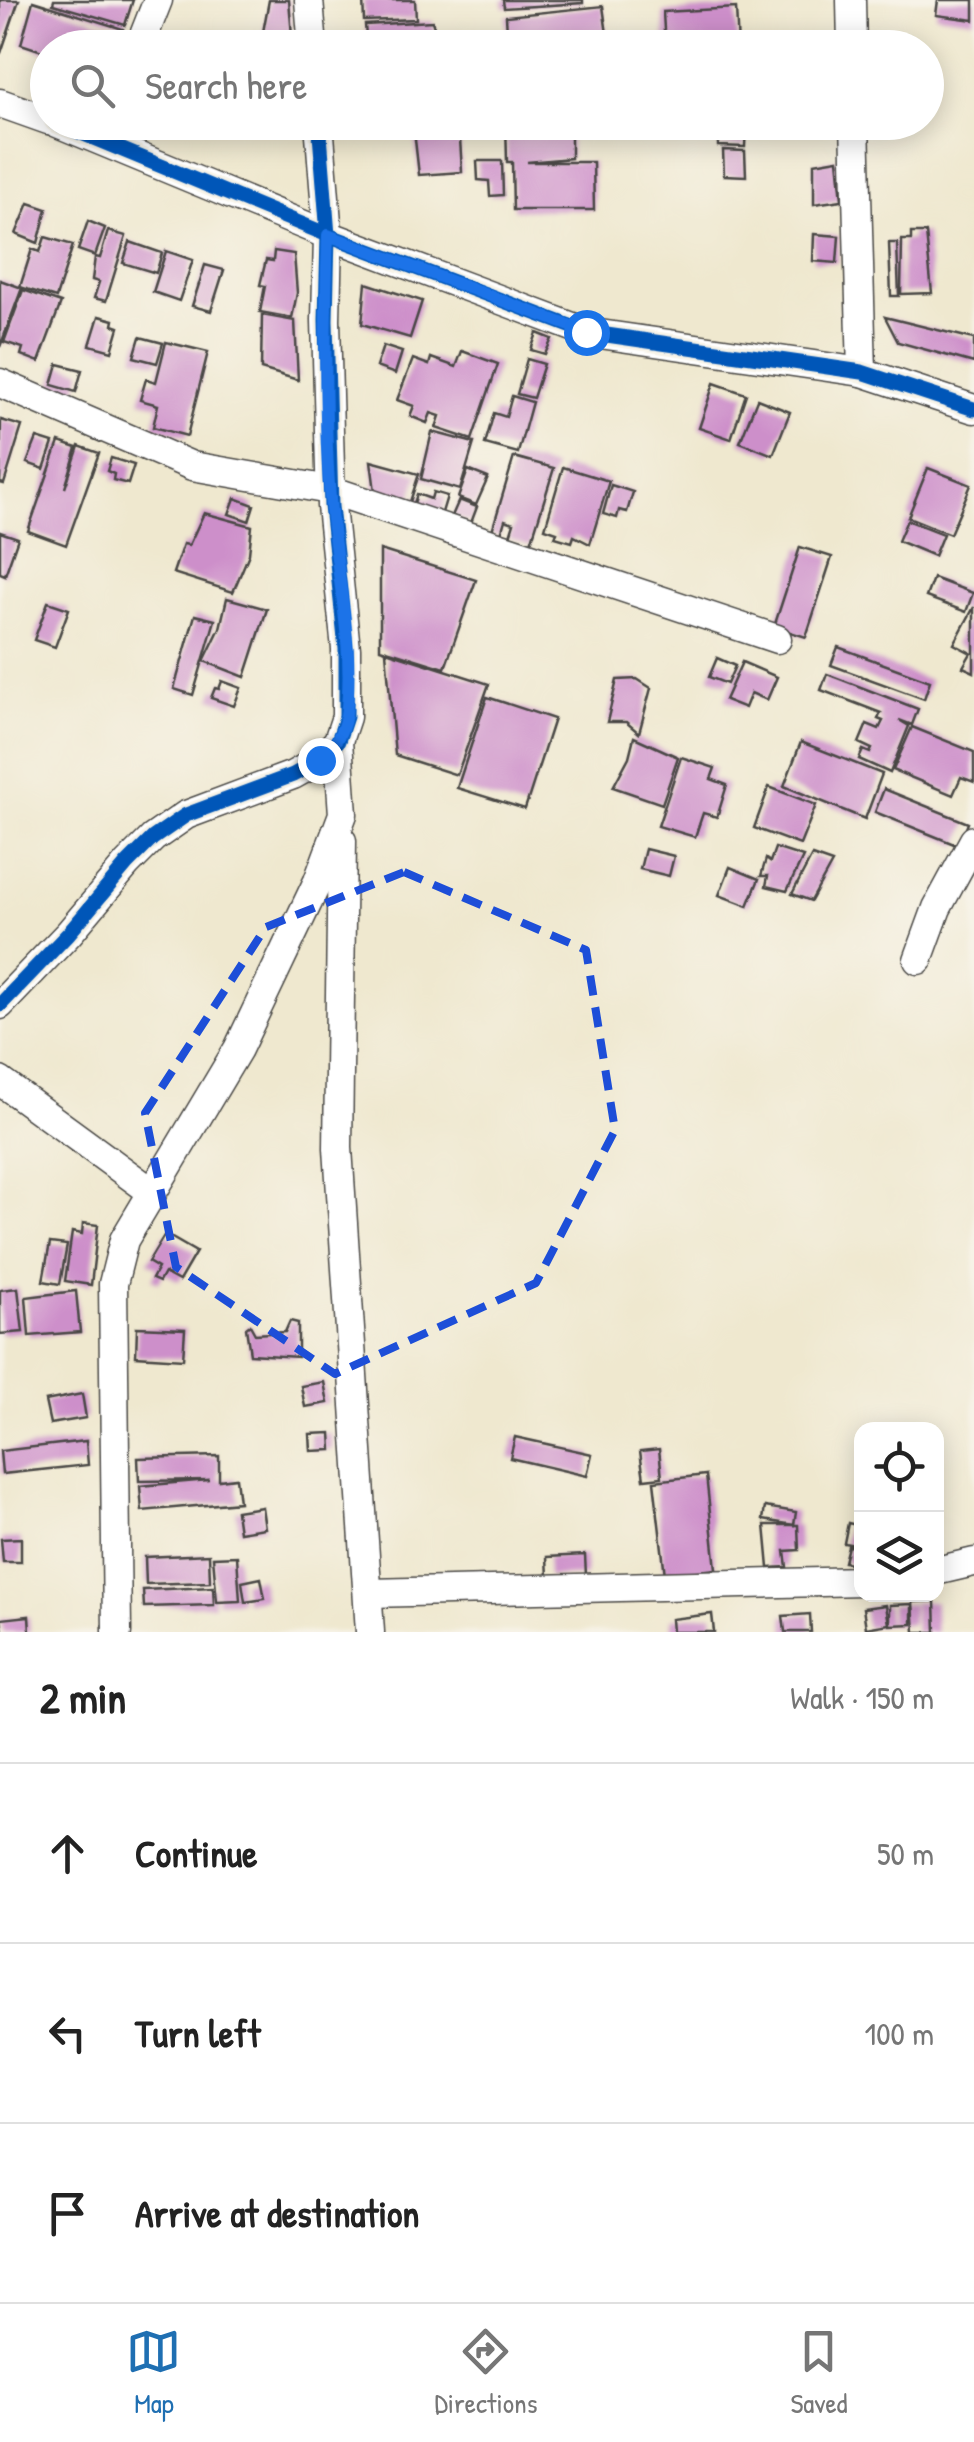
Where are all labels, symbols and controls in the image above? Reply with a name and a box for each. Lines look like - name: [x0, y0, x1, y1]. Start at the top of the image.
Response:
- search box: [30, 30, 944, 140]
- icon: search: [65, 58, 120, 113]
- text: Search here: [145, 59, 307, 111]
- route start: [564, 310, 610, 356]
- route end: [298, 738, 344, 784]
- map controls: [854, 1422, 944, 1602]
- button: locate: [854, 1422, 944, 1512]
- button: layers: [854, 1512, 944, 1602]
- text: 2 min: [40, 1669, 126, 1726]
- text: Walk · 150 m: [790, 1676, 934, 1719]
- icon: ahead: [40, 1826, 95, 1881]
- text: Continue: [135, 1827, 257, 1879]
- text: 50 m: [877, 1832, 934, 1875]
- icon: left: [40, 2006, 95, 2061]
- text: Turn left: [135, 2007, 260, 2059]
- text: 100 m: [865, 2012, 934, 2055]
- icon: arrive: [40, 2186, 95, 2241]
- text: Arrive at destination: [135, 2187, 419, 2239]
- tab: Map: [126, 2324, 181, 2422]
- tab: Directions: [434, 2324, 537, 2422]
- tab: Saved: [790, 2324, 848, 2422]

